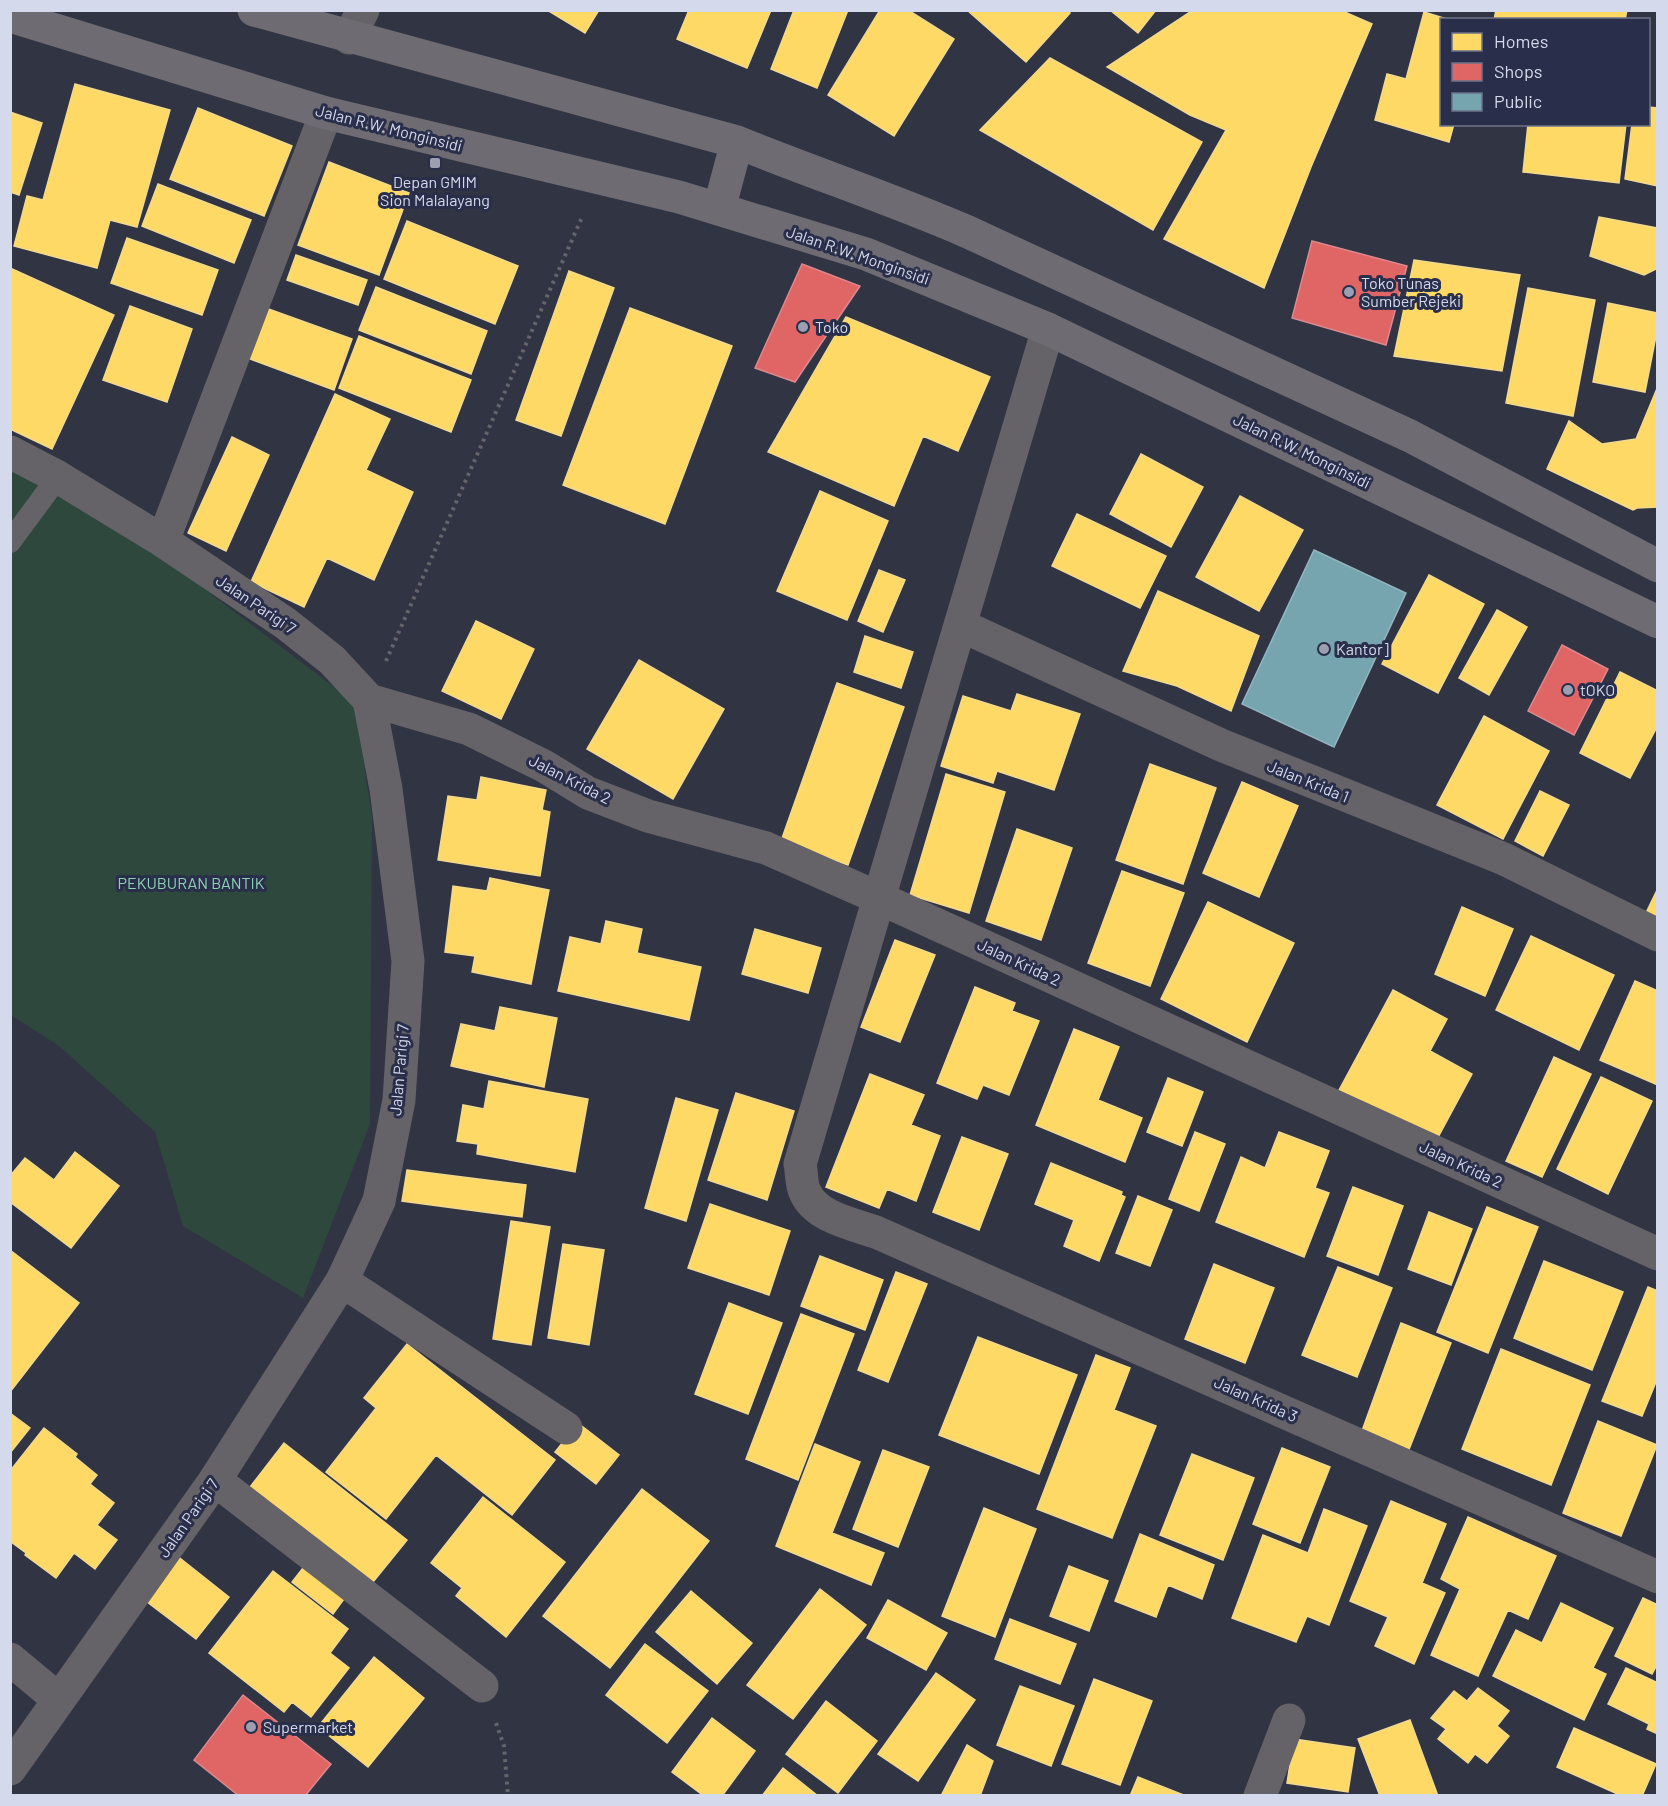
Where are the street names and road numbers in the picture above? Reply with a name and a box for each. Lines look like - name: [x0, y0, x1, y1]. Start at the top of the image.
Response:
- street label: Jalan R.W. Monginsidi: [314, 100, 464, 155]
- street label: Jalan R.W. Monginsidi: [784, 221, 932, 288]
- street label: Jalan R.W. Monginsidi: [1230, 409, 1374, 492]
- street label: Jalan Parigi 7: [213, 570, 300, 637]
- street label: Jalan Krida 2: [526, 750, 614, 807]
- street label: Jalan Krida 1: [1265, 756, 1352, 806]
- street label: Jalan Krida 2: [975, 934, 1064, 989]
- street label: Jalan Parigi 7: [385, 1023, 412, 1117]
- street label: Jalan Krida 2: [1417, 1136, 1506, 1191]
- street label: Jalan Krida 3: [1212, 1372, 1301, 1425]
- street label: Jalan Parigi 7: [153, 1474, 222, 1561]

